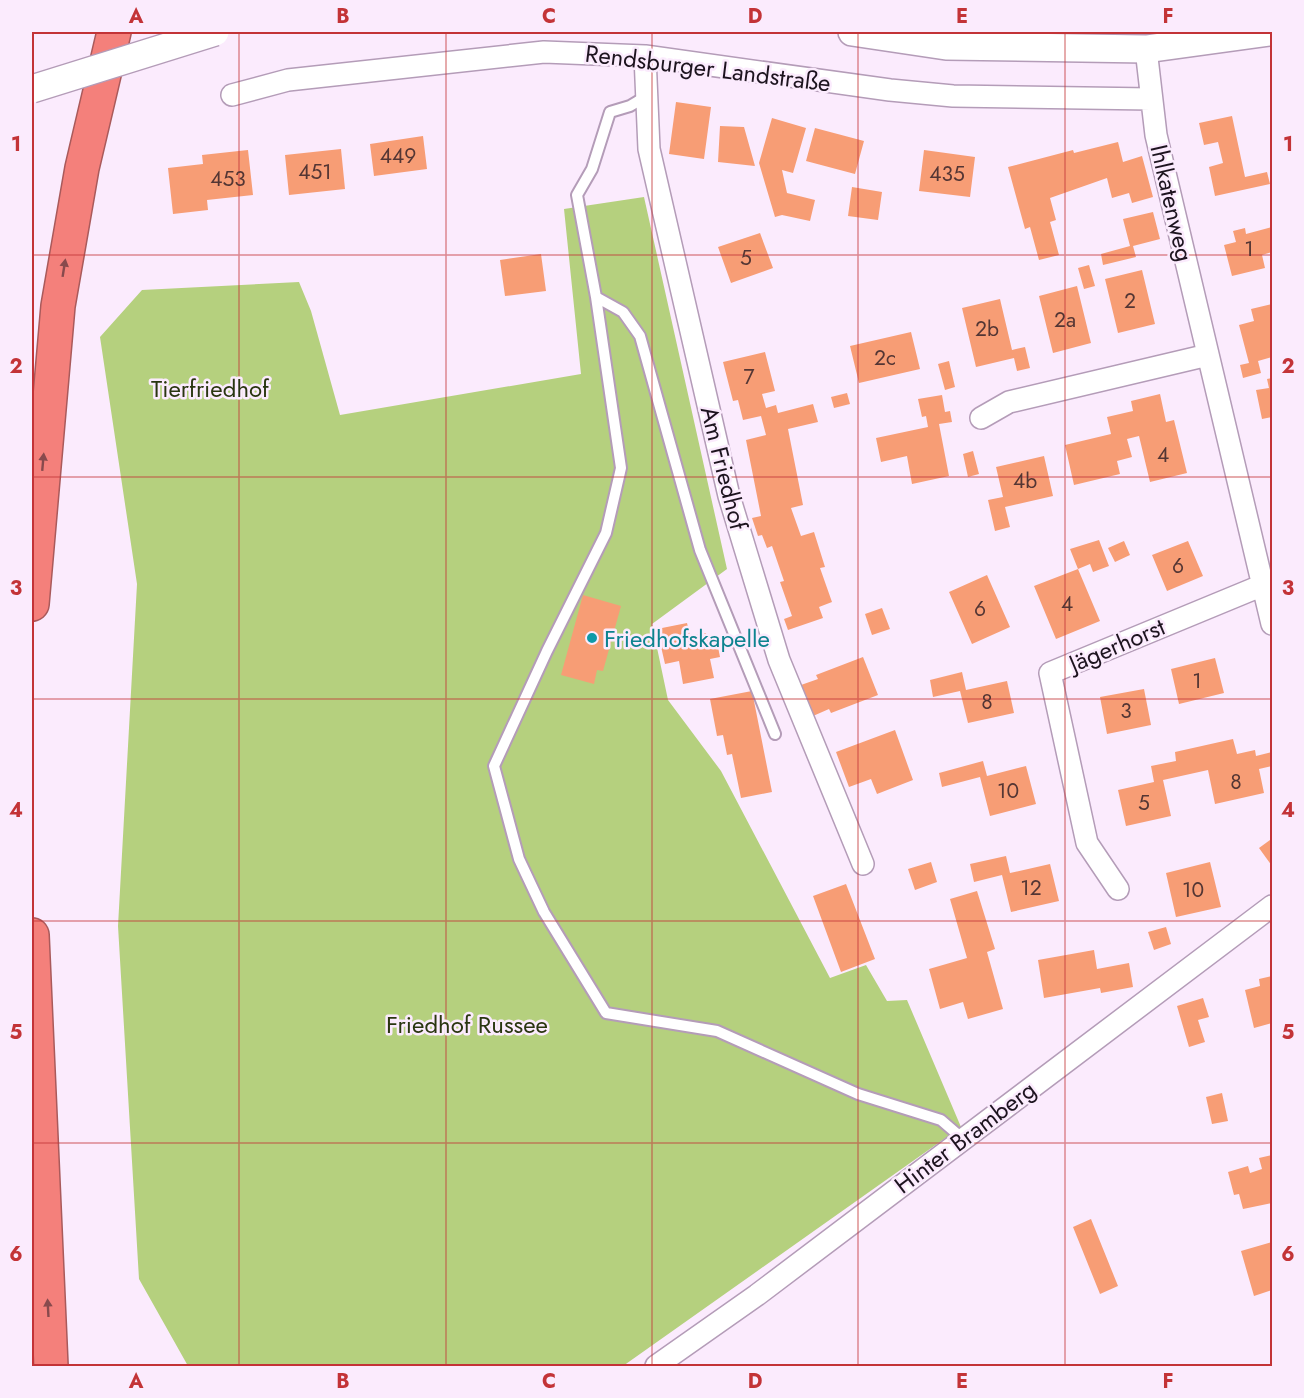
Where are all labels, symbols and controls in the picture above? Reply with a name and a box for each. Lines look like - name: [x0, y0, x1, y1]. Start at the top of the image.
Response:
- text: A: [128, 2, 144, 31]
- text: B: [336, 2, 350, 31]
- text: C: [542, 2, 556, 31]
- text: D: [748, 2, 762, 31]
- text: E: [956, 2, 968, 31]
- text: F: [1162, 2, 1174, 31]
- street label: Rendsburger Landstraße: [583, 36, 833, 100]
- text: 1: [11, 130, 21, 159]
- text: 1: [1283, 130, 1293, 159]
- house number: 449: [380, 141, 416, 171]
- street label: Ihlkatenweg: [1142, 141, 1202, 265]
- house number: 451: [298, 157, 332, 187]
- house number: 435: [929, 159, 965, 189]
- house number: 453: [210, 164, 246, 194]
- house number: 1: [1244, 234, 1254, 264]
- house number: 5: [740, 243, 752, 273]
- one-way arrow: [60, 258, 69, 277]
- house number: 2: [1124, 286, 1136, 316]
- house number: 2a: [1054, 305, 1076, 335]
- house number: 2b: [975, 314, 999, 344]
- house number: 2c: [874, 343, 896, 373]
- text: 2: [9, 352, 23, 381]
- text: 2: [1281, 352, 1295, 381]
- house number: 7: [743, 362, 755, 392]
- park label: Tierfriedhof: [151, 371, 270, 406]
- street label: Am Friedhof: [692, 402, 757, 535]
- house number: 4: [1157, 440, 1169, 470]
- one-way arrow: [38, 452, 48, 471]
- house number: 4b: [1013, 466, 1037, 496]
- house number: 6: [1172, 551, 1184, 581]
- text: 3: [10, 574, 22, 603]
- text: 3: [1282, 574, 1294, 603]
- house number: 4: [1061, 589, 1073, 619]
- house number: 6: [974, 594, 986, 624]
- street label: Jägerhorst: [1061, 609, 1171, 682]
- place label: Friedhofskapelle: [604, 621, 770, 656]
- marker: Friedhofskapelle: [585, 631, 599, 645]
- house number: 1: [1192, 666, 1202, 696]
- house number: 8: [981, 687, 993, 717]
- house number: 3: [1120, 696, 1132, 726]
- house number: 8: [1230, 767, 1242, 797]
- house number: 10: [997, 776, 1019, 806]
- house number: 5: [1138, 788, 1150, 818]
- text: 4: [9, 796, 23, 825]
- text: 4: [1281, 796, 1295, 825]
- house number: 12: [1020, 873, 1042, 903]
- house number: 10: [1182, 875, 1204, 905]
- park label: Friedhof Russee: [386, 1007, 548, 1042]
- text: 5: [10, 1018, 23, 1047]
- text: 5: [1282, 1018, 1295, 1047]
- street label: Hinter Bramberg: [887, 1072, 1043, 1202]
- text: 6: [9, 1240, 23, 1269]
- text: 6: [1281, 1240, 1295, 1269]
- one-way arrow: [44, 1299, 53, 1318]
- text: A: [128, 1367, 144, 1396]
- text: B: [336, 1367, 350, 1396]
- text: C: [542, 1367, 556, 1396]
- text: D: [748, 1367, 762, 1396]
- text: E: [956, 1367, 968, 1396]
- text: F: [1162, 1367, 1174, 1396]

